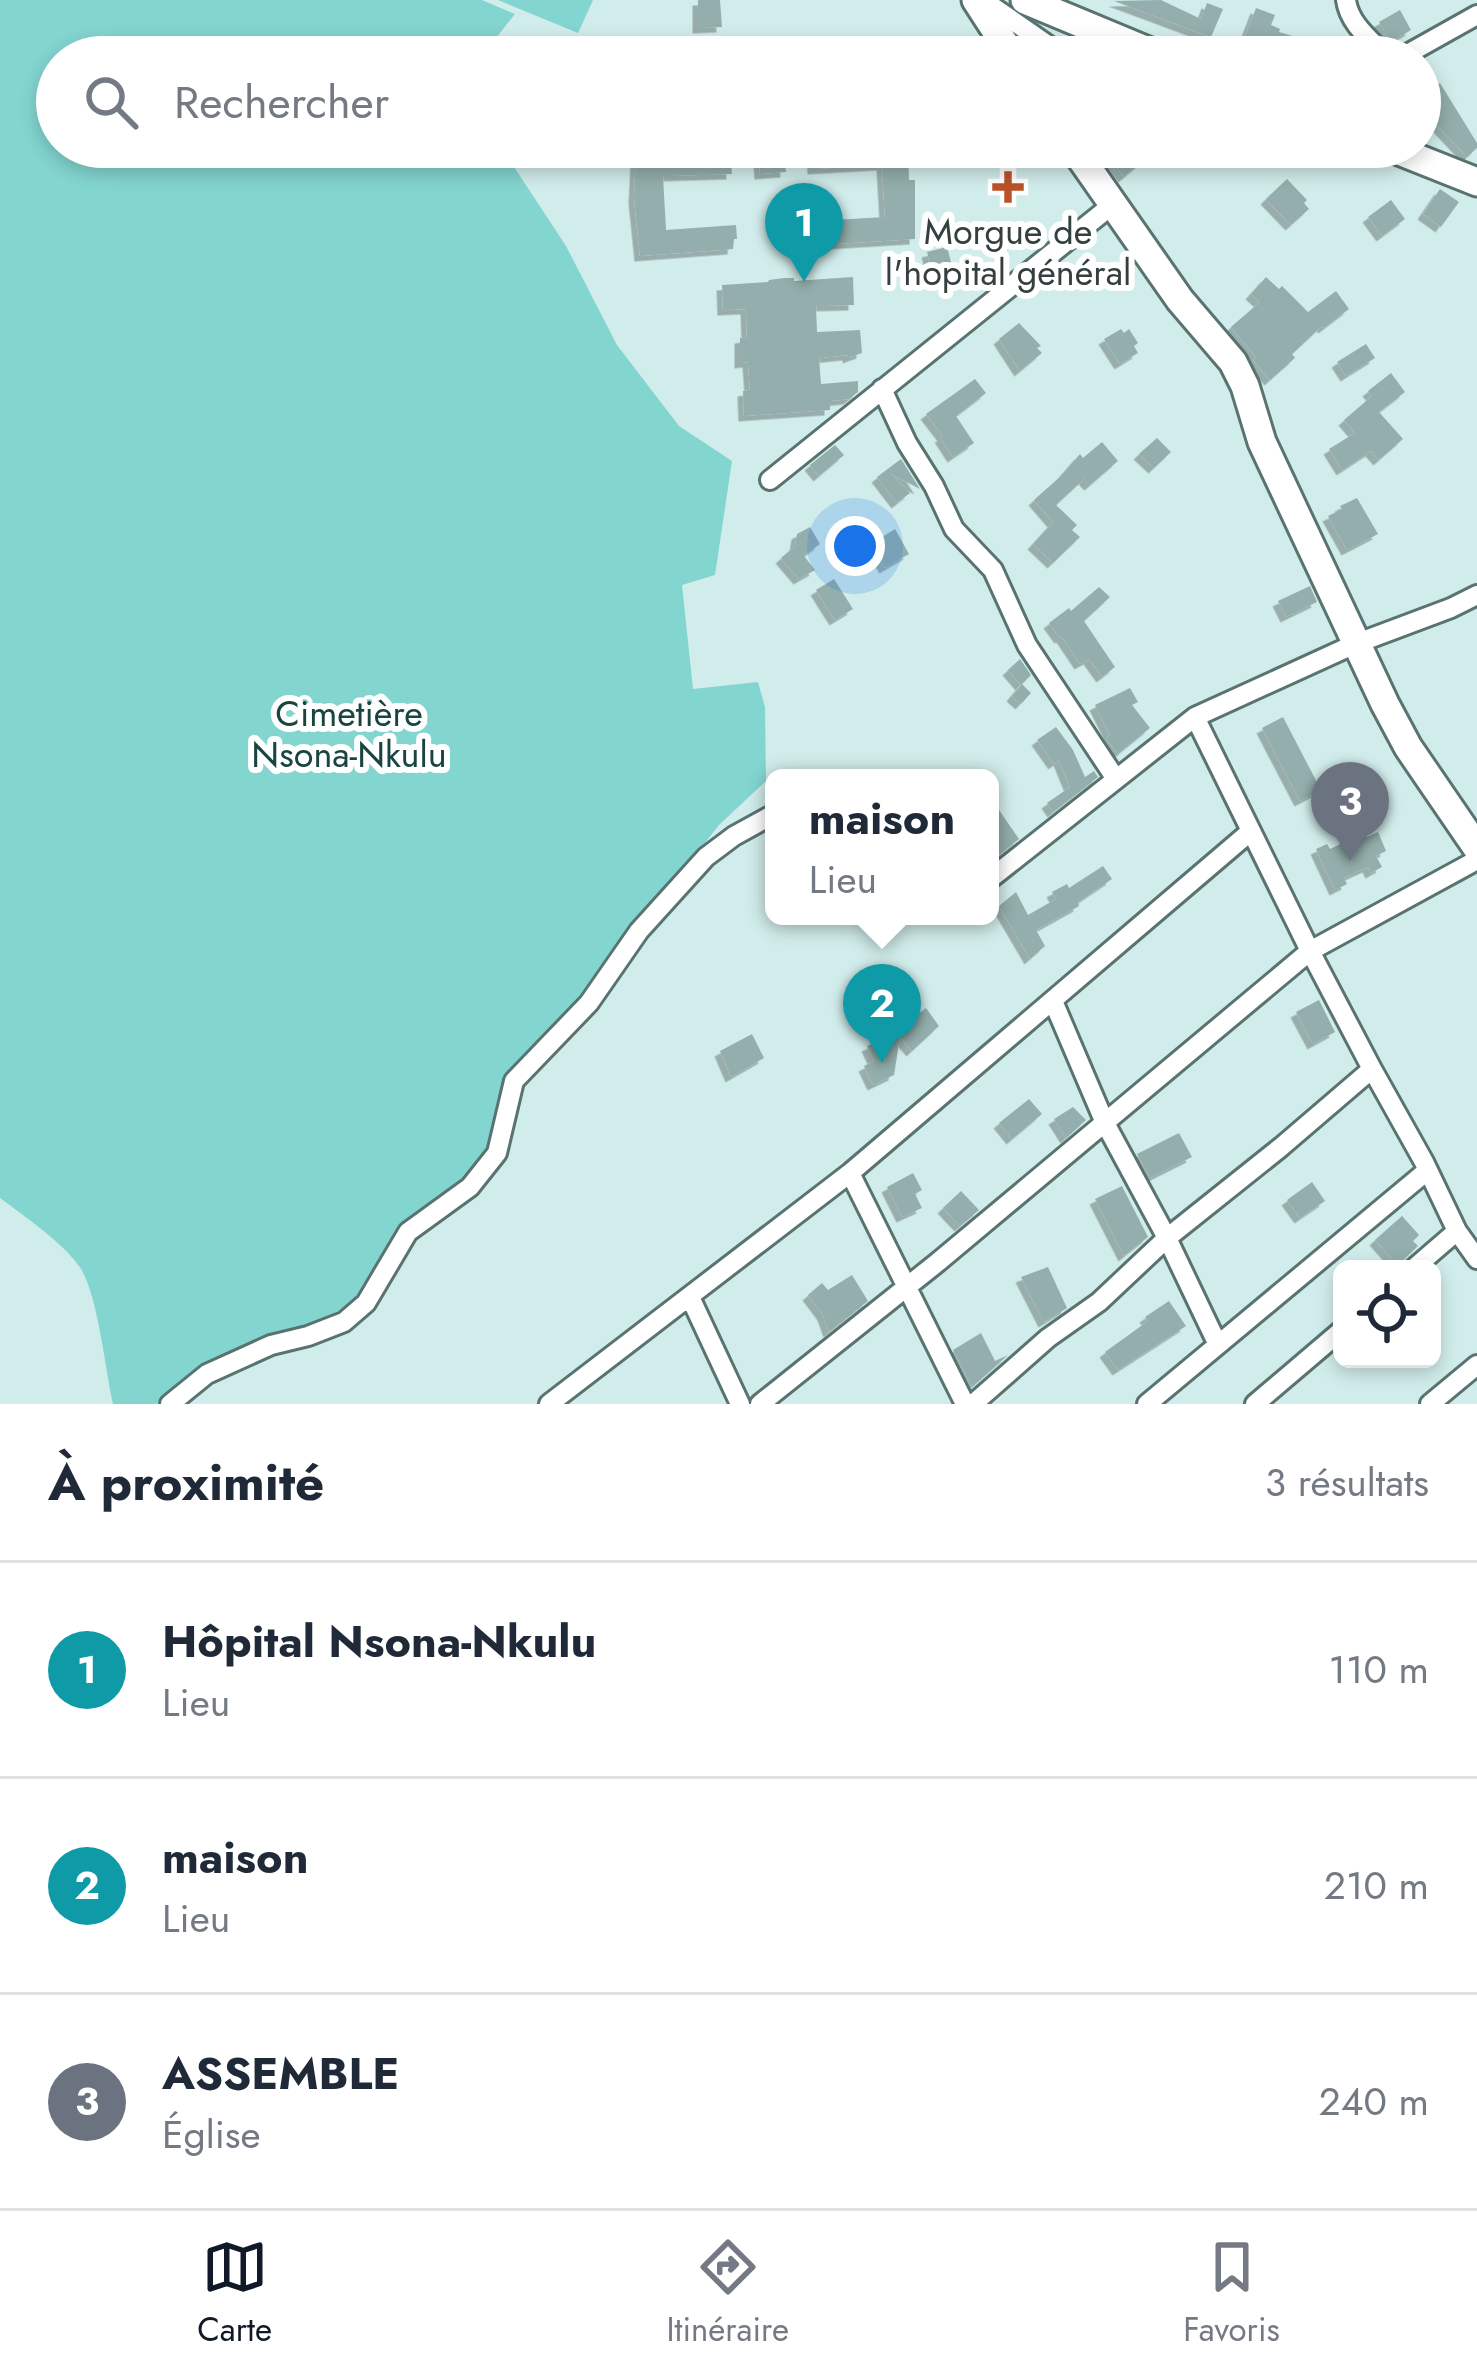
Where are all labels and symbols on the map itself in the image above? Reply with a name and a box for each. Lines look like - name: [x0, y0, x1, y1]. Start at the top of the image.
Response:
- marker: Morgue de l'hopital général: [992, 171, 1024, 203]
- pin: 1: [765, 183, 843, 282]
- place label: Morgue de l'hopital général: [885, 205, 1131, 298]
- your location: [825, 516, 885, 576]
- park label: Cimetière Nsona-Nkulu: [251, 687, 447, 780]
- pin: 3: [1311, 762, 1389, 861]
- pin: 2: [843, 964, 921, 1063]

